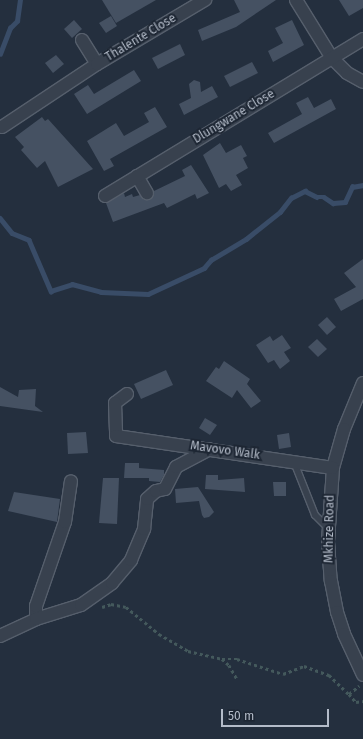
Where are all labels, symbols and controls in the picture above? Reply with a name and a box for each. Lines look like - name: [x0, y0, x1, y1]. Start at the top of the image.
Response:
- street label: Thalente Close: [103, 11, 179, 65]
- street label: Dlungwane Close: [191, 87, 277, 147]
- street label: Mavovo Walk: [189, 439, 261, 463]
- street label: Mkhize Road: [322, 495, 338, 563]
- scale bar: [223, 701, 331, 727]
- text: 50 m: [228, 709, 254, 723]

